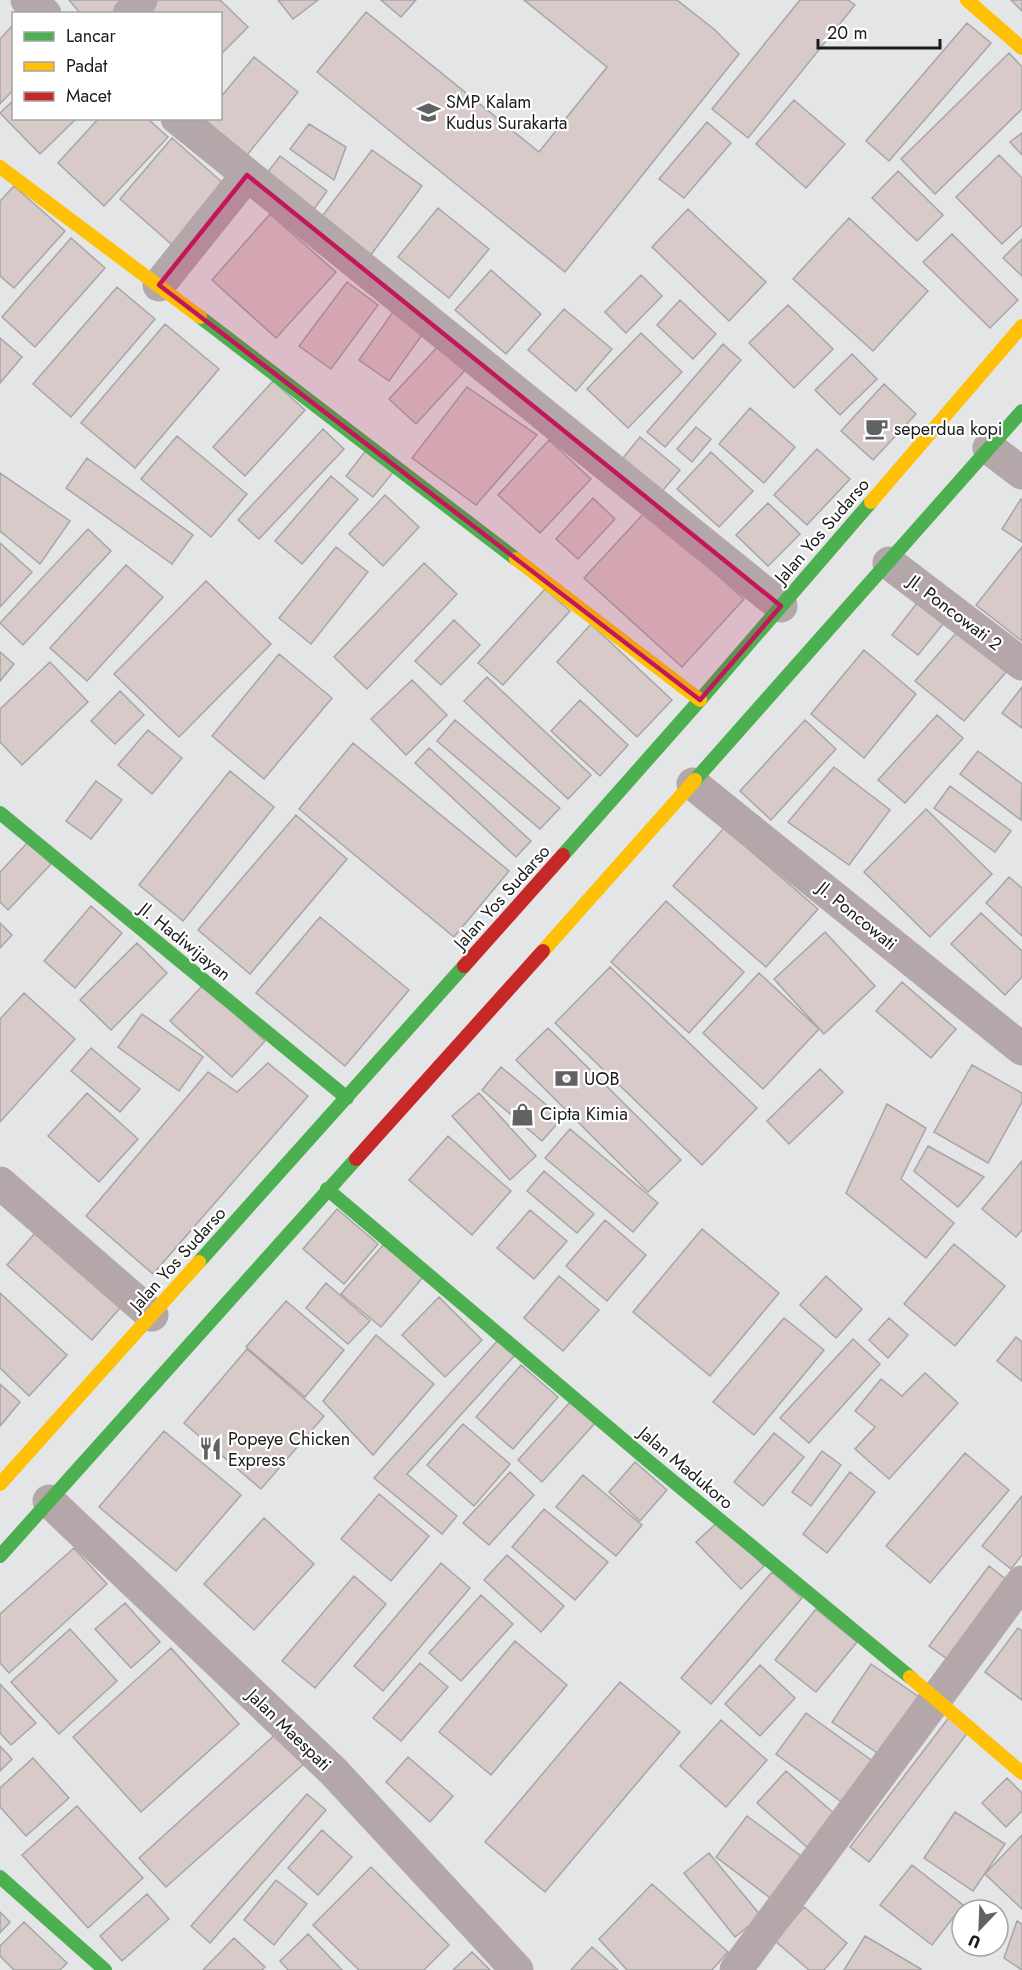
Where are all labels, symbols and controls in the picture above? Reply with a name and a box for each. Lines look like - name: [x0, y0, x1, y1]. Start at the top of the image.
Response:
- legend: [12, 12, 222, 120]
- scale bar: [818, 12, 940, 50]
- text: 20 m: [827, 20, 867, 46]
- text: Lancar: [66, 23, 116, 49]
- text: Padat: [66, 53, 108, 79]
- text: Macet: [66, 83, 112, 109]
- place label: SMP Kalam Kudus Surakarta: [446, 89, 567, 136]
- school or university icon: SMP Kalam Kudus Surakarta: [415, 99, 441, 125]
- cafe icon: seperdua kopi: [863, 416, 889, 442]
- place label: seperdua kopi: [894, 416, 1002, 442]
- street label: Jalan Yos Sudarso: [767, 472, 876, 591]
- street label: Jl. Poncowati 2: [901, 568, 1007, 657]
- street label: Jalan Yos Sudarso: [447, 839, 556, 957]
- street label: Jl. Poncowati: [810, 874, 902, 956]
- street label: Jl. Hadiwijayan: [132, 895, 237, 987]
- bank icon: UOB: [553, 1066, 579, 1092]
- place label: UOB: [584, 1066, 620, 1092]
- shop icon: Cipta Kimia: [509, 1101, 535, 1127]
- place label: Cipta Kimia: [540, 1101, 628, 1127]
- street label: Jalan Yos Sudarso: [123, 1201, 232, 1319]
- street label: Jalan Madukoro: [631, 1419, 739, 1516]
- place label: Popeye Chicken Express: [228, 1426, 350, 1473]
- restaurant icon: Popeye Chicken Express: [197, 1436, 223, 1462]
- street label: Jalan Maespati: [240, 1682, 337, 1777]
- north arrow: [950, 1898, 1010, 1958]
- text: U: [965, 1929, 984, 1954]

